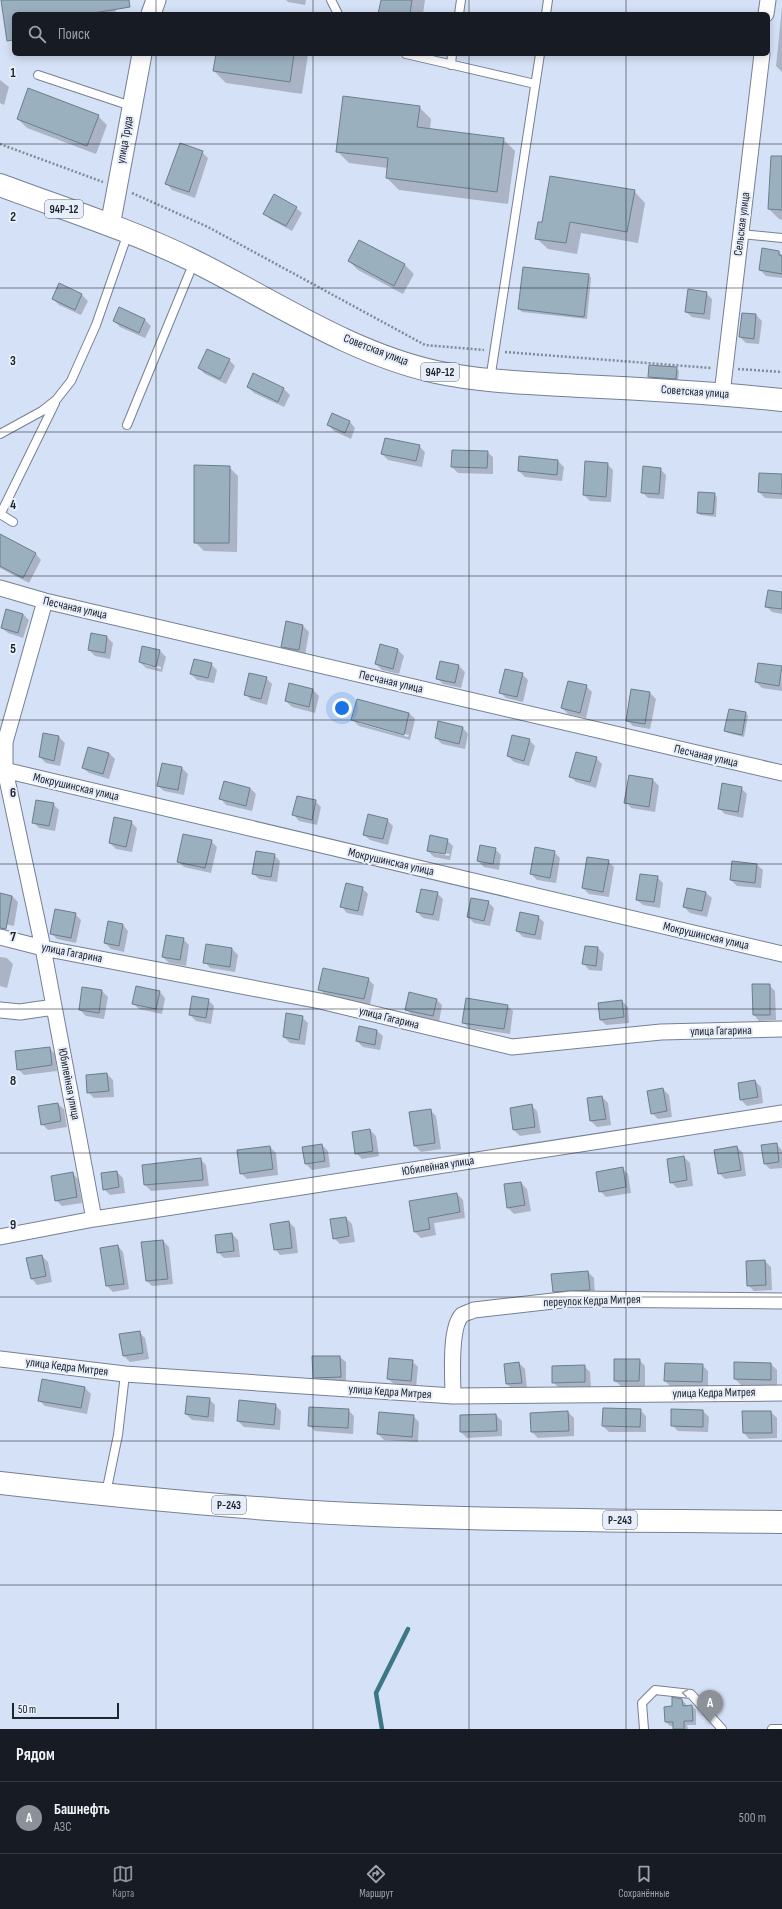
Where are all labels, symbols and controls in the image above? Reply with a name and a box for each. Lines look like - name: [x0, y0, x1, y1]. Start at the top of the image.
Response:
- search box: [12, 12, 770, 56]
- icon: search: [26, 23, 48, 45]
- text: Поиск: [58, 25, 90, 44]
- text: 1: [10, 65, 16, 81]
- street label: улица Труда: [113, 115, 137, 165]
- street label: Сельская улица: [731, 191, 753, 257]
- road number: 94Р-12: [45, 200, 83, 218]
- text: 2: [10, 209, 16, 225]
- street label: Советская улица: [341, 331, 411, 369]
- text: 3: [10, 353, 16, 369]
- road number: 94Р-12: [421, 363, 459, 381]
- street label: Советская улица: [660, 382, 730, 402]
- text: 4: [10, 497, 16, 513]
- street label: Песчаная улица: [42, 593, 109, 623]
- text: 5: [10, 641, 16, 657]
- street label: Песчаная улица: [358, 667, 425, 697]
- your location: [332, 698, 352, 718]
- street label: Песчаная улица: [673, 741, 740, 771]
- street label: Мокрушинская улица: [32, 770, 121, 804]
- text: 6: [10, 785, 16, 801]
- street label: Мокрушинская улица: [347, 845, 436, 879]
- street label: Мокрушинская улица: [662, 919, 751, 953]
- text: 7: [10, 929, 16, 945]
- street label: улица Гагарина: [40, 940, 104, 966]
- street label: улица Гагарина: [357, 1003, 421, 1033]
- street label: улица Гагарина: [690, 1023, 752, 1039]
- street label: Юбилейная улица: [55, 1047, 83, 1122]
- text: 8: [10, 1073, 16, 1089]
- street label: Юбилейная улица: [401, 1153, 475, 1179]
- text: 9: [10, 1217, 16, 1233]
- street label: переулок Кедра Митрея: [543, 1292, 641, 1310]
- street label: улица Кедра Митрея: [25, 1354, 109, 1380]
- street label: улица Кедра Митрея: [348, 1382, 432, 1402]
- street label: улица Кедра Митрея: [672, 1385, 756, 1401]
- road number: Р-243: [212, 1496, 246, 1514]
- road number: Р-243: [603, 1511, 637, 1529]
- one-way arrow: [682, 1690, 688, 1698]
- pin: A: [697, 1690, 723, 1723]
- scale bar: [12, 1701, 119, 1720]
- text: 50 m: [18, 1703, 36, 1716]
- text: Рядом: [16, 1745, 55, 1765]
- text: Башнефть: [54, 1800, 110, 1819]
- text: A: [26, 1810, 32, 1826]
- text: 500 m: [739, 1810, 766, 1826]
- text: АЗС: [54, 1819, 72, 1835]
- tab: Карта: [112, 1863, 134, 1900]
- tab: Маршрут: [359, 1863, 394, 1900]
- tab: Сохранённые: [618, 1863, 670, 1900]

